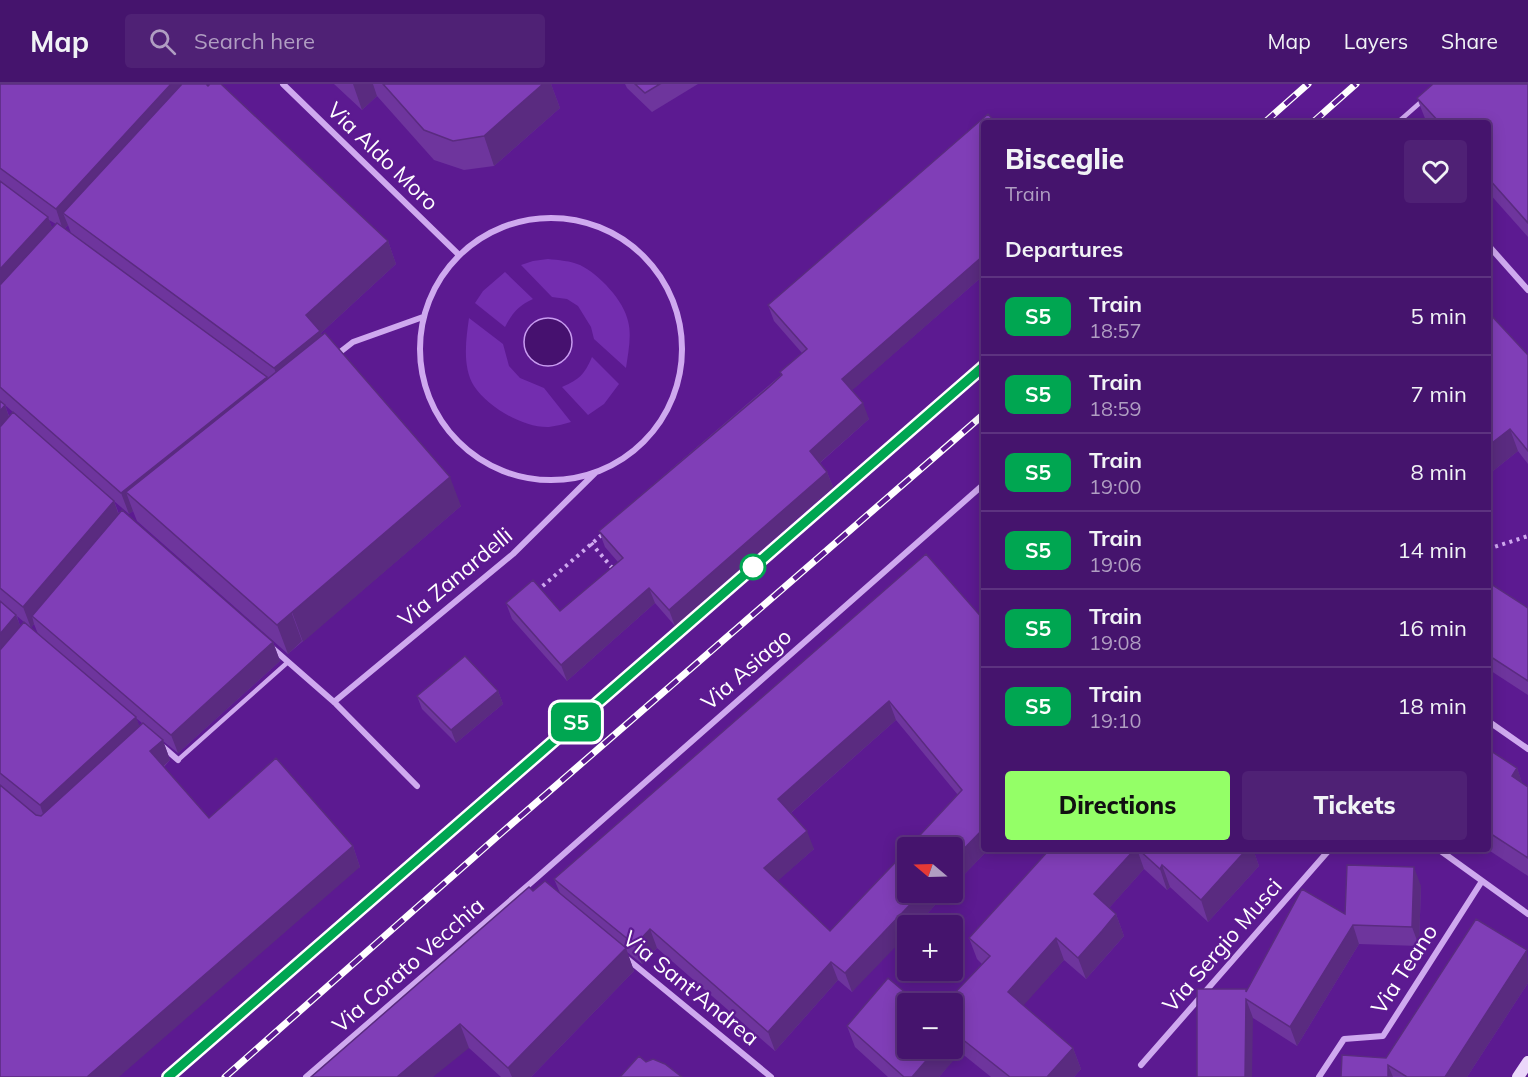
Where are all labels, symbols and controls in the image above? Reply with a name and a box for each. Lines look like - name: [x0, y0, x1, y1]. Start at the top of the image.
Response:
- search box: [125, 14, 545, 68]
- text: Map: [30, 24, 89, 59]
- icon: search: [146, 25, 179, 58]
- text: Search here: [194, 27, 315, 55]
- text: Map: [1268, 28, 1311, 54]
- text: Layers: [1344, 28, 1408, 54]
- text: Share: [1441, 28, 1498, 54]
- street label: Via Aldo Moro: [321, 96, 445, 216]
- button: heart: [1404, 140, 1467, 203]
- text: Bisceglie: [1005, 141, 1124, 176]
- text: Train: [1005, 181, 1051, 206]
- text: Departures: [1005, 235, 1123, 263]
- text: Train: [1089, 290, 1142, 318]
- text: 5 min: [1411, 302, 1467, 330]
- text: S5: [1025, 303, 1051, 329]
- text: 18:57: [1089, 318, 1142, 343]
- text: Train: [1089, 368, 1142, 396]
- text: 7 min: [1411, 380, 1467, 408]
- text: S5: [1025, 381, 1051, 407]
- text: 18:59: [1089, 396, 1142, 421]
- text: Train: [1089, 446, 1142, 474]
- text: 8 min: [1411, 458, 1467, 486]
- text: S5: [1025, 459, 1051, 485]
- text: 19:00: [1089, 474, 1142, 499]
- street label: Via Zanardelli: [392, 521, 518, 633]
- text: Train: [1089, 524, 1142, 552]
- text: 14 min: [1397, 536, 1467, 564]
- text: S5: [1025, 537, 1051, 563]
- text: 19:06: [1089, 552, 1142, 577]
- unlabelled marker: [740, 554, 766, 580]
- text: Train: [1089, 602, 1142, 630]
- text: 16 min: [1397, 614, 1467, 642]
- text: S5: [1025, 615, 1051, 641]
- street label: Via Asiago: [695, 622, 797, 716]
- text: 19:08: [1089, 630, 1142, 655]
- text: Train: [1089, 680, 1142, 708]
- text: 18 min: [1397, 692, 1467, 720]
- text: S5: [1025, 693, 1051, 719]
- line badge: S5: [549, 702, 603, 742]
- text: 19:10: [1089, 708, 1142, 733]
- text: S5: [563, 709, 589, 735]
- button: Directions: [1005, 771, 1230, 840]
- button: Tickets: [1242, 771, 1467, 840]
- north arrow: [897, 837, 963, 903]
- map controls: [897, 837, 963, 1059]
- street label: Via Sergio Musci: [1156, 872, 1288, 1018]
- street label: Via Corato Vecchia: [326, 891, 490, 1039]
- button: +: [897, 915, 963, 981]
- street label: Via Teano: [1365, 919, 1443, 1019]
- street label: Via Sant'Andrea: [617, 925, 765, 1051]
- button: −: [897, 993, 963, 1059]

